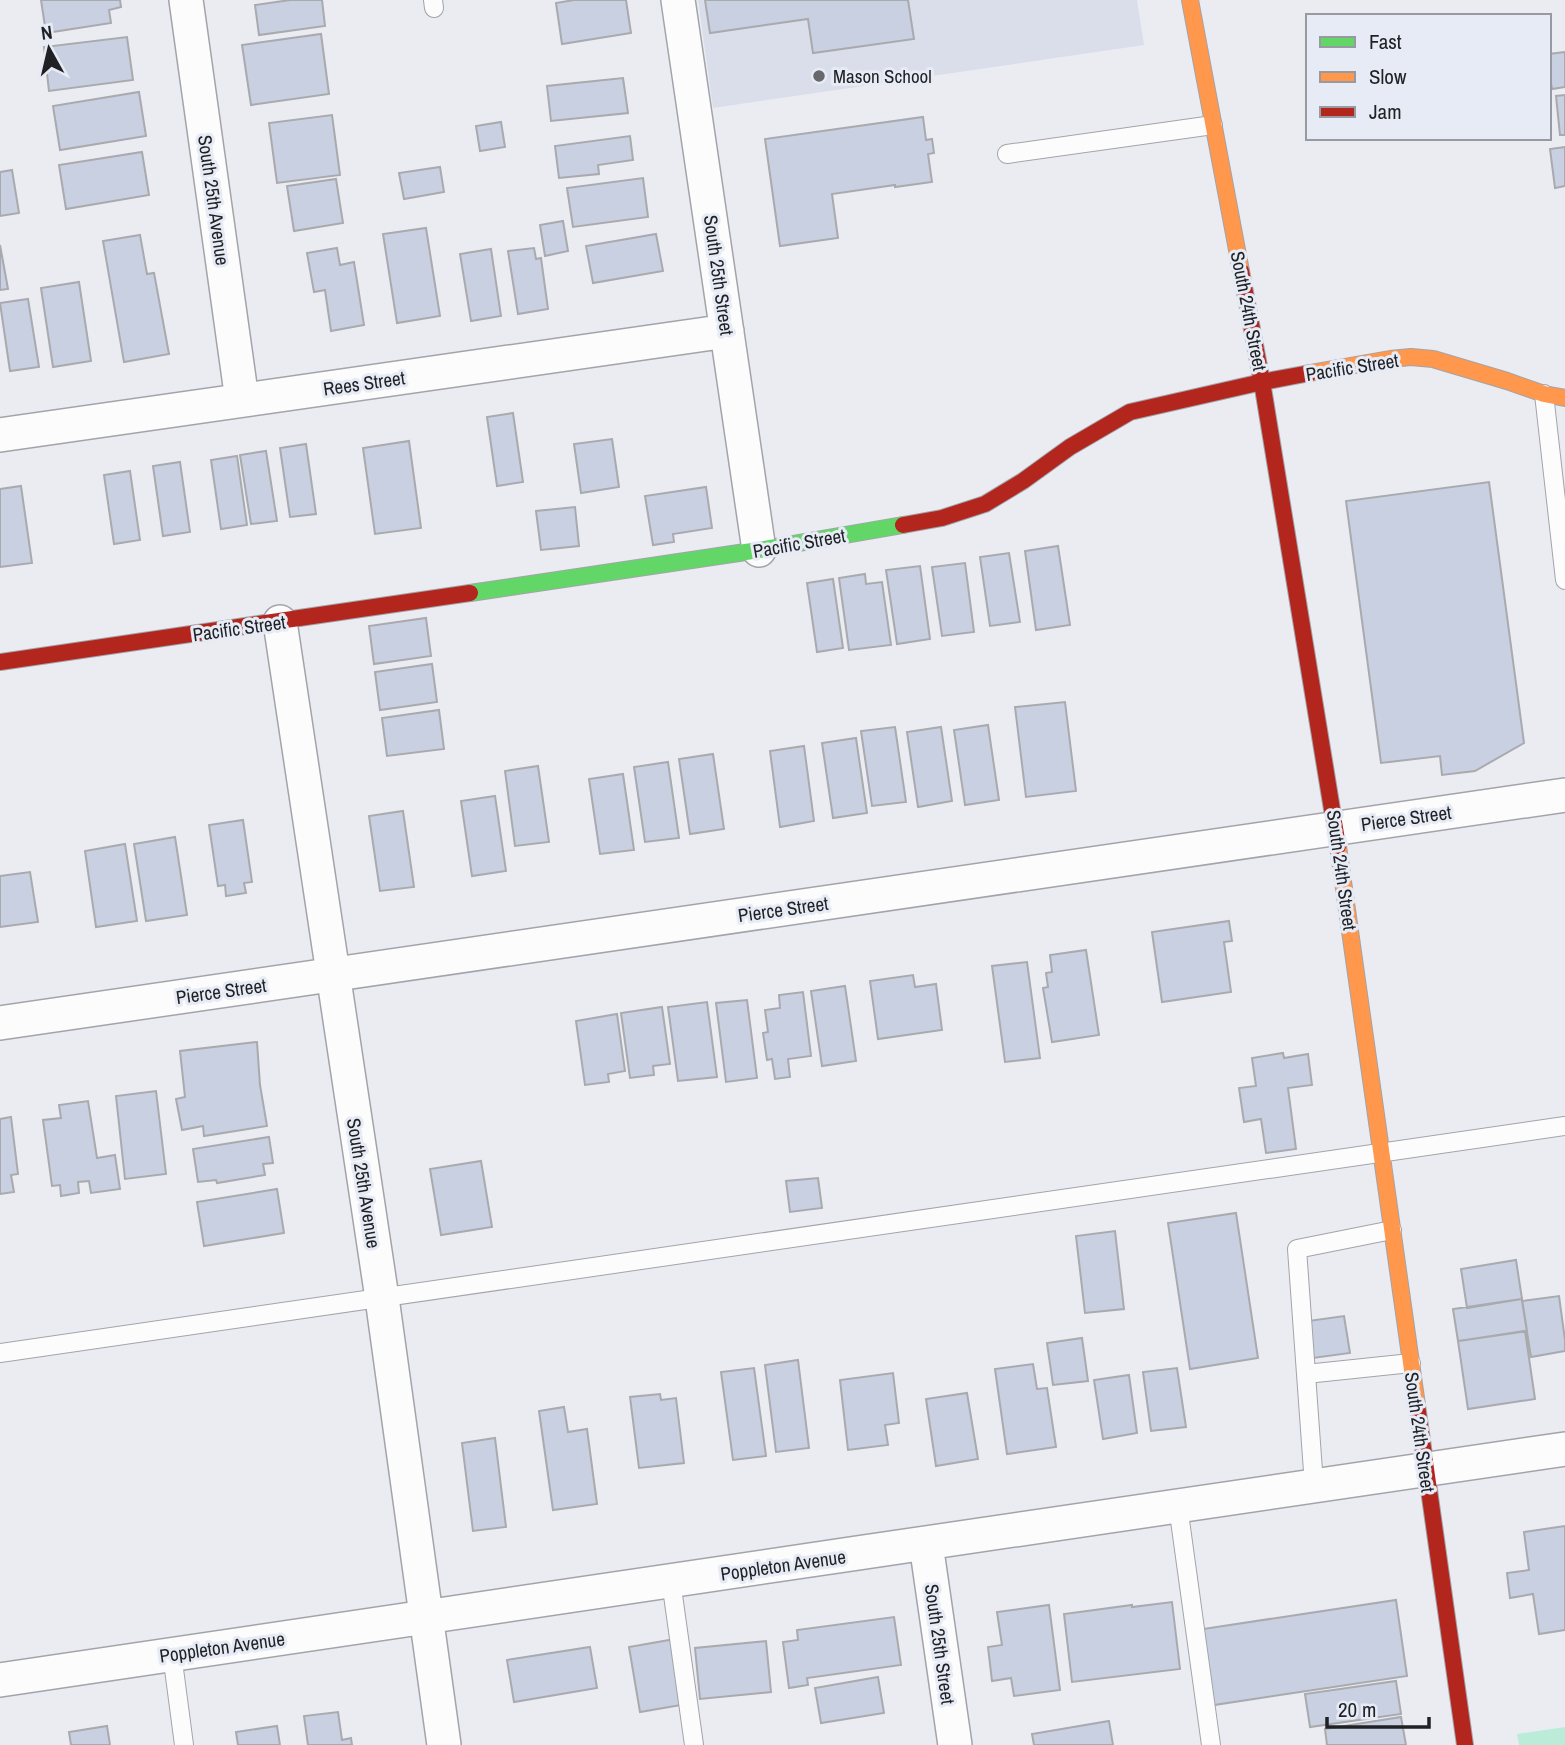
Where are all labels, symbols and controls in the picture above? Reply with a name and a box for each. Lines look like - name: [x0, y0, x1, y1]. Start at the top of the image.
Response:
- north arrow: [14, 14, 84, 84]
- legend: [1306, 14, 1551, 140]
- text: N: [39, 19, 54, 46]
- text: Fast: [1369, 27, 1402, 56]
- text: Slow: [1369, 62, 1407, 91]
- place label: Mason School: [833, 63, 932, 89]
- marker: Mason School: [811, 68, 827, 84]
- text: Jam: [1369, 97, 1402, 126]
- street label: South 25th Avenue: [192, 133, 236, 267]
- street label: South 25th Street: [698, 213, 740, 338]
- street label: South 24th Street: [1225, 249, 1273, 374]
- street label: Pacific Street: [1304, 347, 1401, 387]
- street label: Rees Street: [321, 364, 407, 402]
- street label: Pacific Street: [751, 522, 848, 564]
- street label: Pacific Street: [191, 609, 288, 647]
- street label: Pierce Street: [1359, 799, 1453, 837]
- street label: South 24th Street: [1321, 808, 1363, 933]
- street label: Pierce Street: [736, 890, 830, 928]
- street label: Pierce Street: [174, 972, 268, 1010]
- street label: South 25th Avenue: [341, 1116, 387, 1250]
- street label: South 24th Street: [1399, 1370, 1441, 1495]
- street label: Poppleton Avenue: [719, 1543, 847, 1587]
- street label: South 25th Street: [919, 1582, 961, 1707]
- street label: Poppleton Avenue: [158, 1625, 286, 1669]
- scale bar: [1327, 1686, 1428, 1730]
- text: 20 m: [1338, 1695, 1376, 1724]

